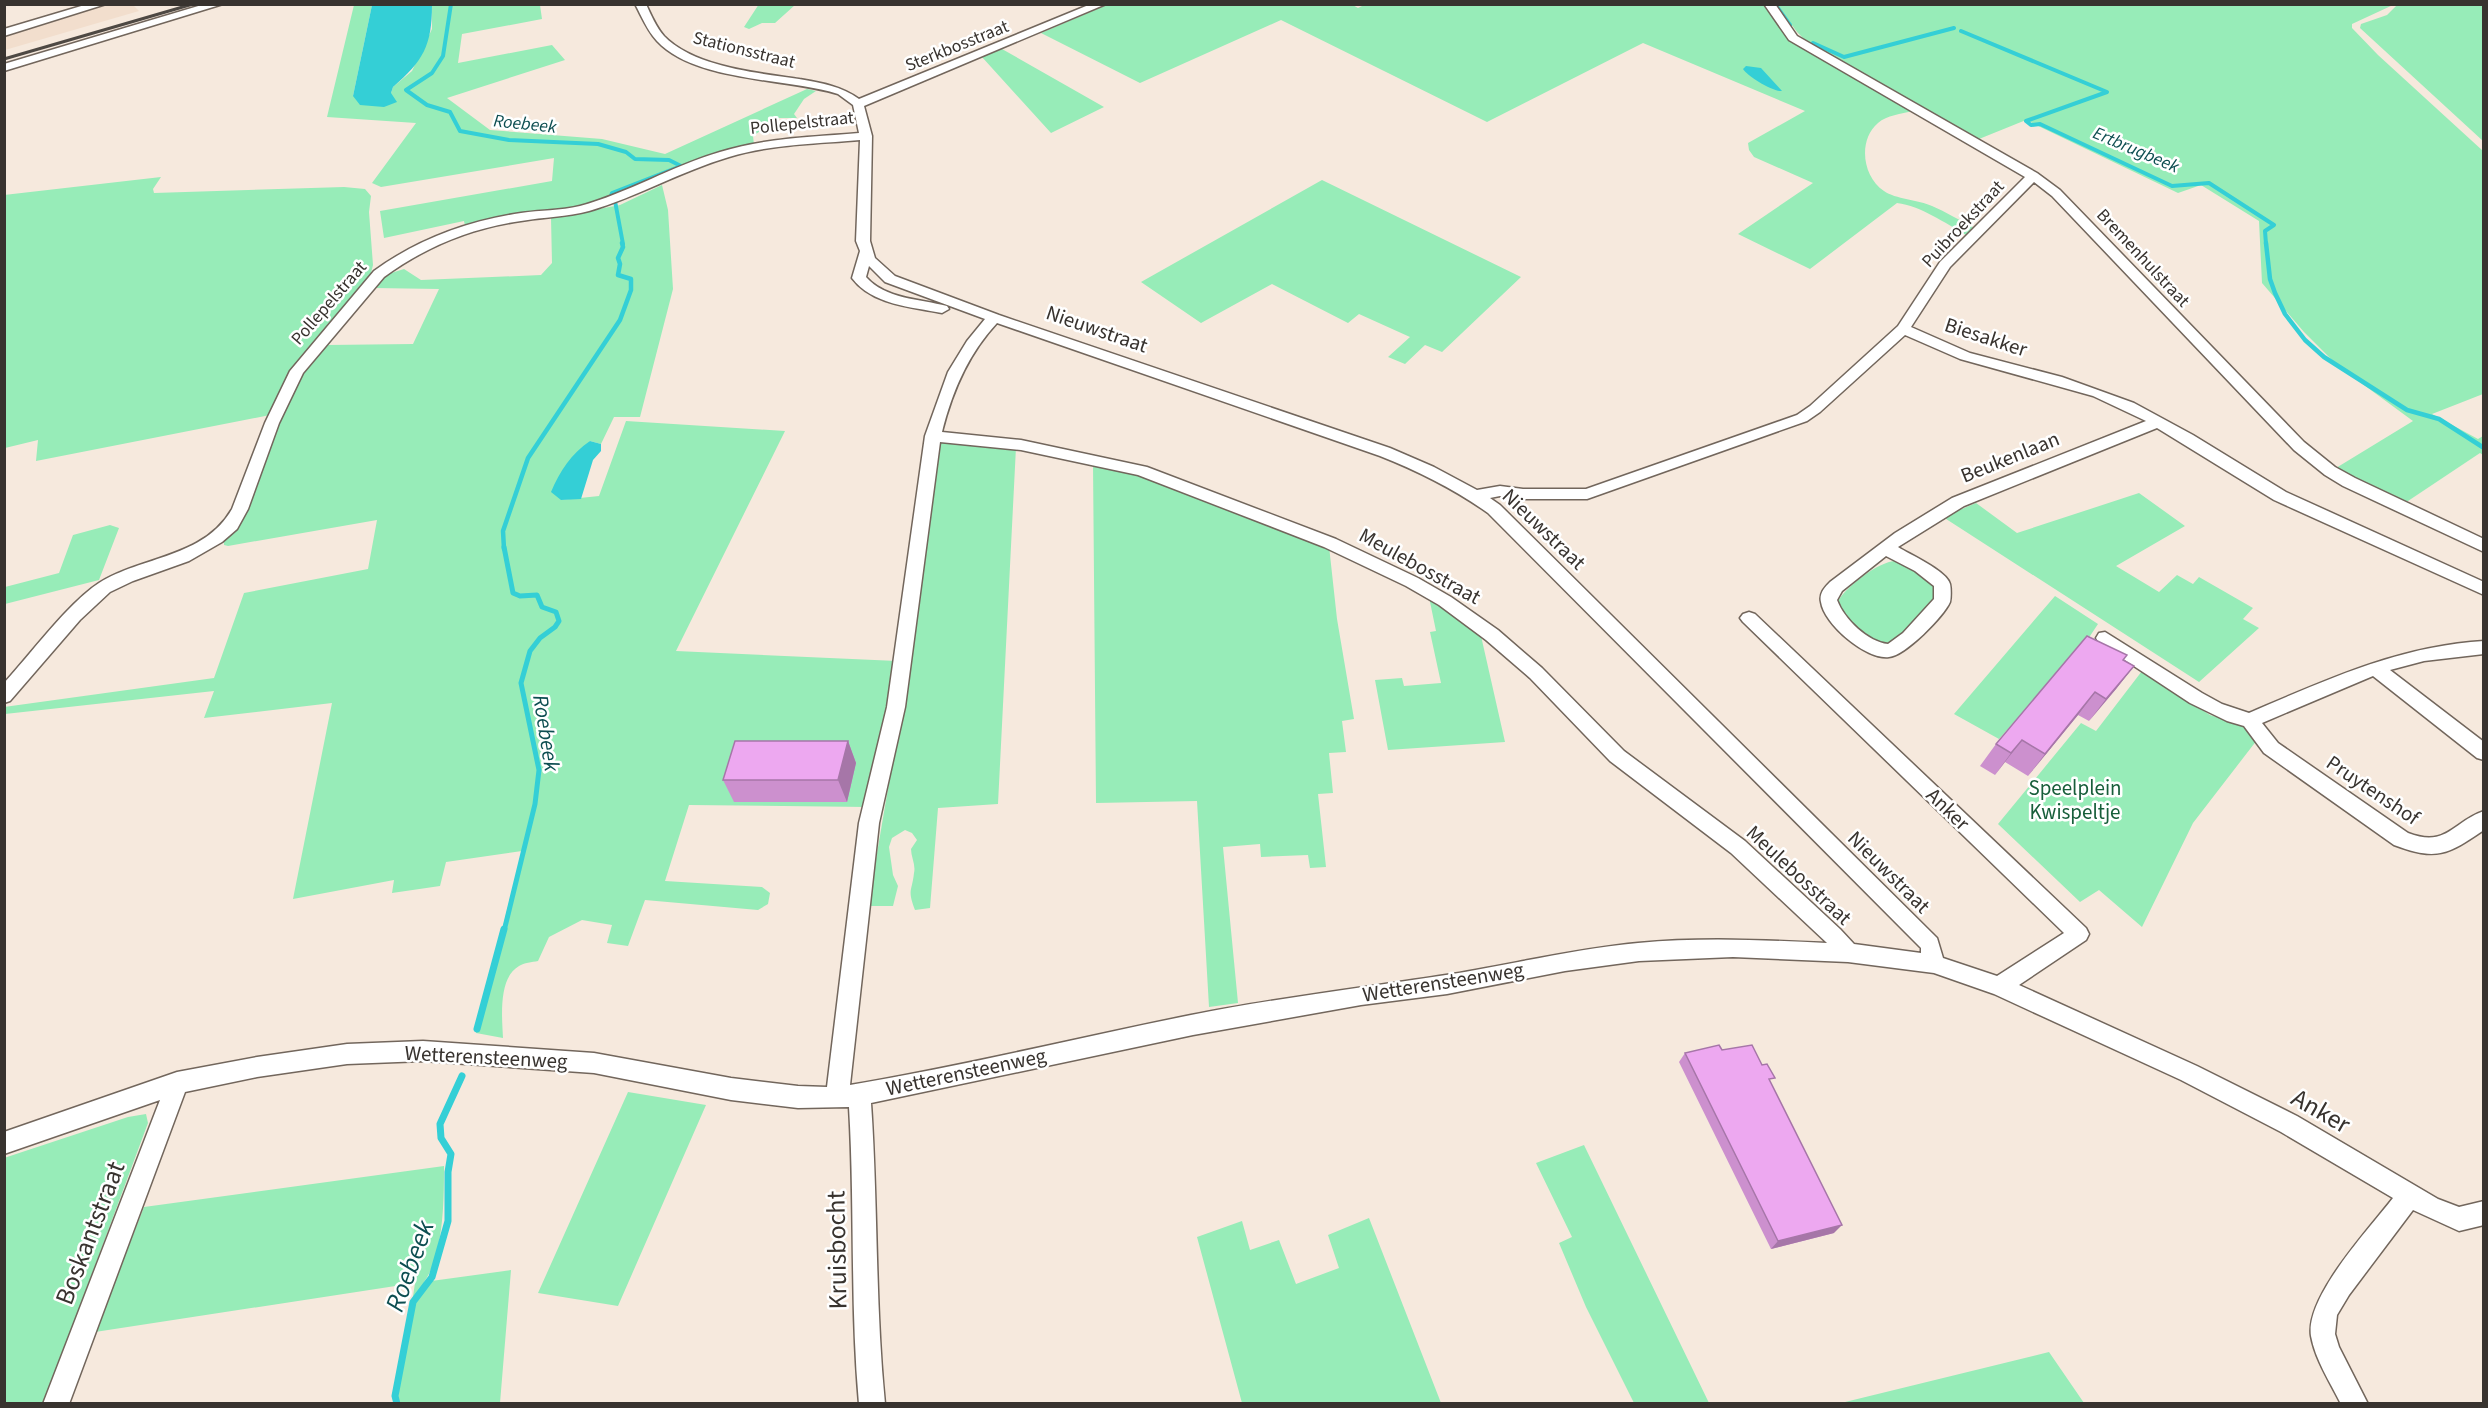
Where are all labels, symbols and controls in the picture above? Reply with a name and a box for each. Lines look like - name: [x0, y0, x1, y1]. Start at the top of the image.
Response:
- street label: Sterkbosstraat: [902, 14, 1012, 78]
- street label: Stationsstraat: [690, 25, 798, 75]
- street label: Pollepelstraat: [749, 105, 855, 141]
- water label: Roebeek: [492, 108, 558, 140]
- water label: Ertbrugbeek: [2089, 121, 2183, 180]
- street label: Puibroekstraat: [1916, 175, 2010, 273]
- street label: Bremenhulstraat: [2091, 203, 2195, 313]
- street label: Pollepelstraat: [285, 255, 373, 351]
- street label: Nieuwstraat: [1042, 298, 1152, 360]
- street label: Biesakker: [1941, 310, 2032, 365]
- street label: Beukenlaan: [1956, 424, 2064, 490]
- street label: Nieuwstraat: [1495, 481, 1593, 577]
- street label: Meulebosstraat: [1354, 520, 1486, 612]
- water label: Roebeek: [524, 692, 568, 774]
- street label: Pruytenshof: [2320, 748, 2426, 833]
- park label: Speelplein Kwispeltje: [2028, 773, 2122, 827]
- street label: Anker: [1919, 781, 1977, 838]
- street label: Meulebosstraat: [1739, 818, 1859, 932]
- street label: Nieuwstraat: [1841, 824, 1937, 920]
- street label: Wetterensteenweg: [1360, 954, 1526, 1010]
- street label: Wetterensteenweg: [404, 1038, 569, 1076]
- street label: Wetterensteenweg: [883, 1040, 1049, 1104]
- street label: Anker: [2285, 1079, 2358, 1143]
- street label: Boskantstraat: [46, 1156, 134, 1310]
- street label: Kruisbocht: [817, 1190, 857, 1310]
- water label: Roebeek: [375, 1214, 445, 1317]

